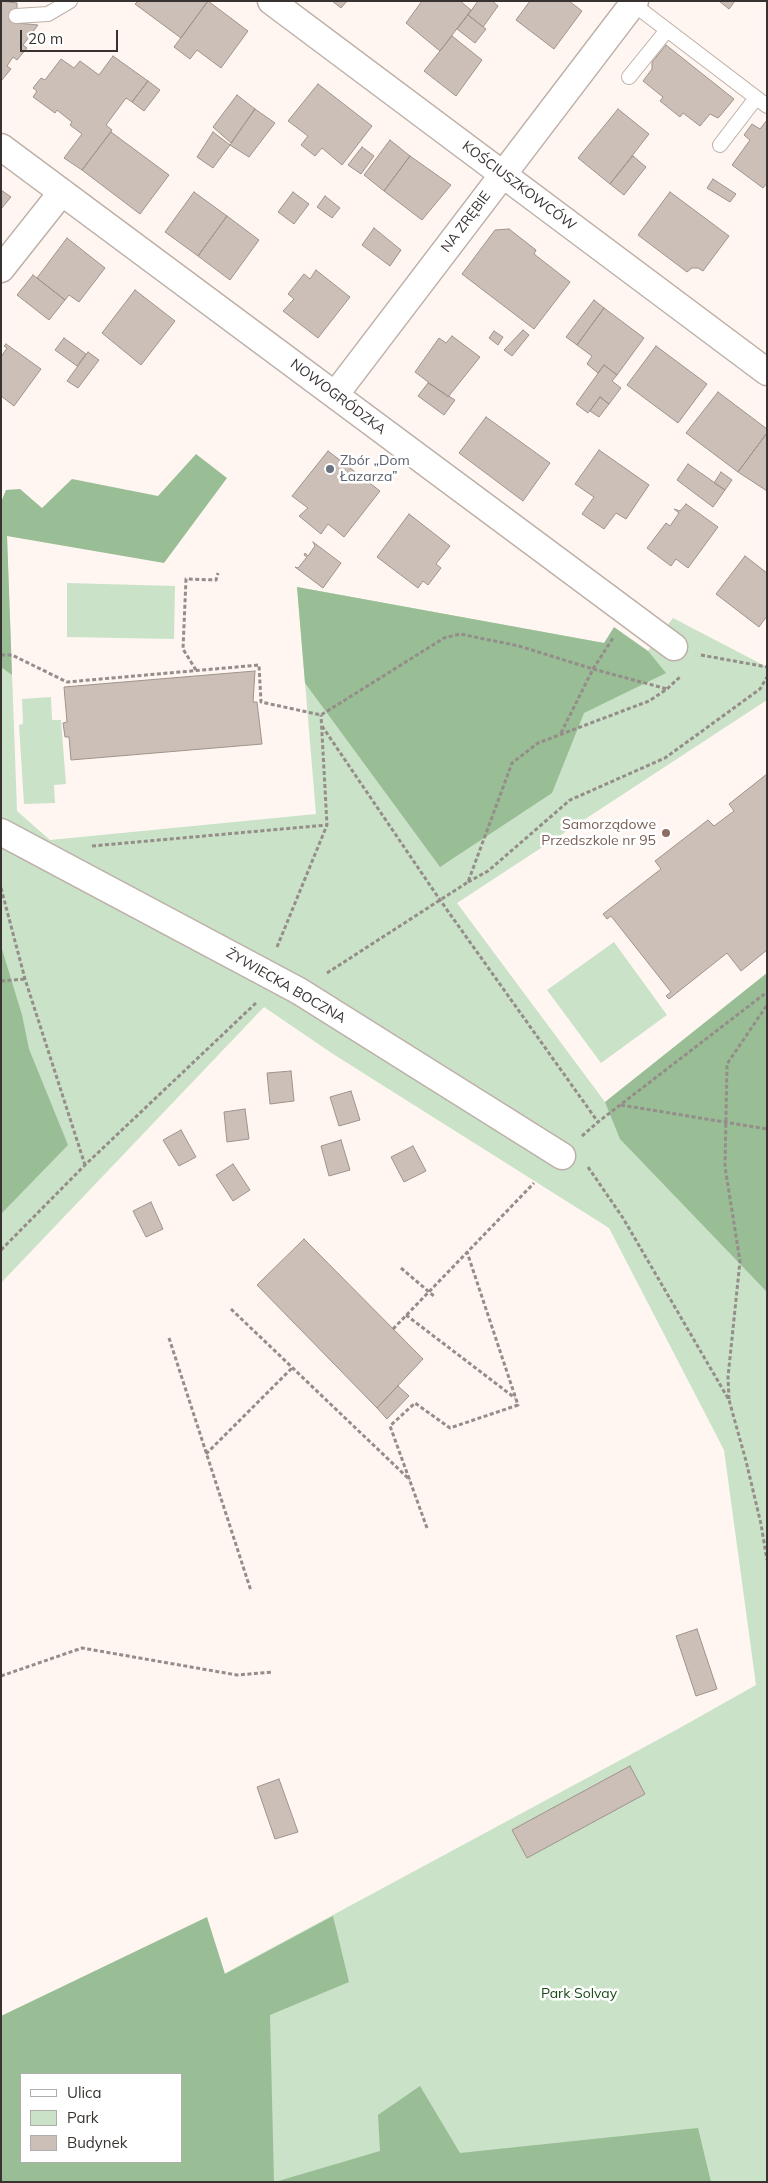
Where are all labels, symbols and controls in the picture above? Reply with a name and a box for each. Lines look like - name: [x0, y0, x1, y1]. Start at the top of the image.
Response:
- scale bar: [22, 20, 120, 52]
- text: 20 m: [28, 29, 63, 48]
- street label: KOŚCIUSZKOWCÓW: [459, 138, 579, 234]
- street label: NA ZRĘBIE: [438, 188, 494, 256]
- street label: NOWOGRÓDZKA: [287, 356, 389, 438]
- place label: Zbór „Dom Łazarza”: [340, 453, 410, 486]
- marker: Zbór „Dom Łazarza”: [324, 463, 336, 475]
- place label: Samorządowe Przedszkole nr 95: [541, 817, 656, 850]
- marker: Samorządowe Przedszkole nr 95: [660, 827, 672, 839]
- street label: ŻYWIECKA BOCZNA: [223, 945, 349, 1027]
- park label: Park Solvay: [541, 1986, 617, 2002]
- legend: [20, 2073, 182, 2163]
- text: Ulica: [67, 2083, 101, 2102]
- text: Park: [67, 2108, 99, 2127]
- text: Budynek: [67, 2133, 128, 2152]

